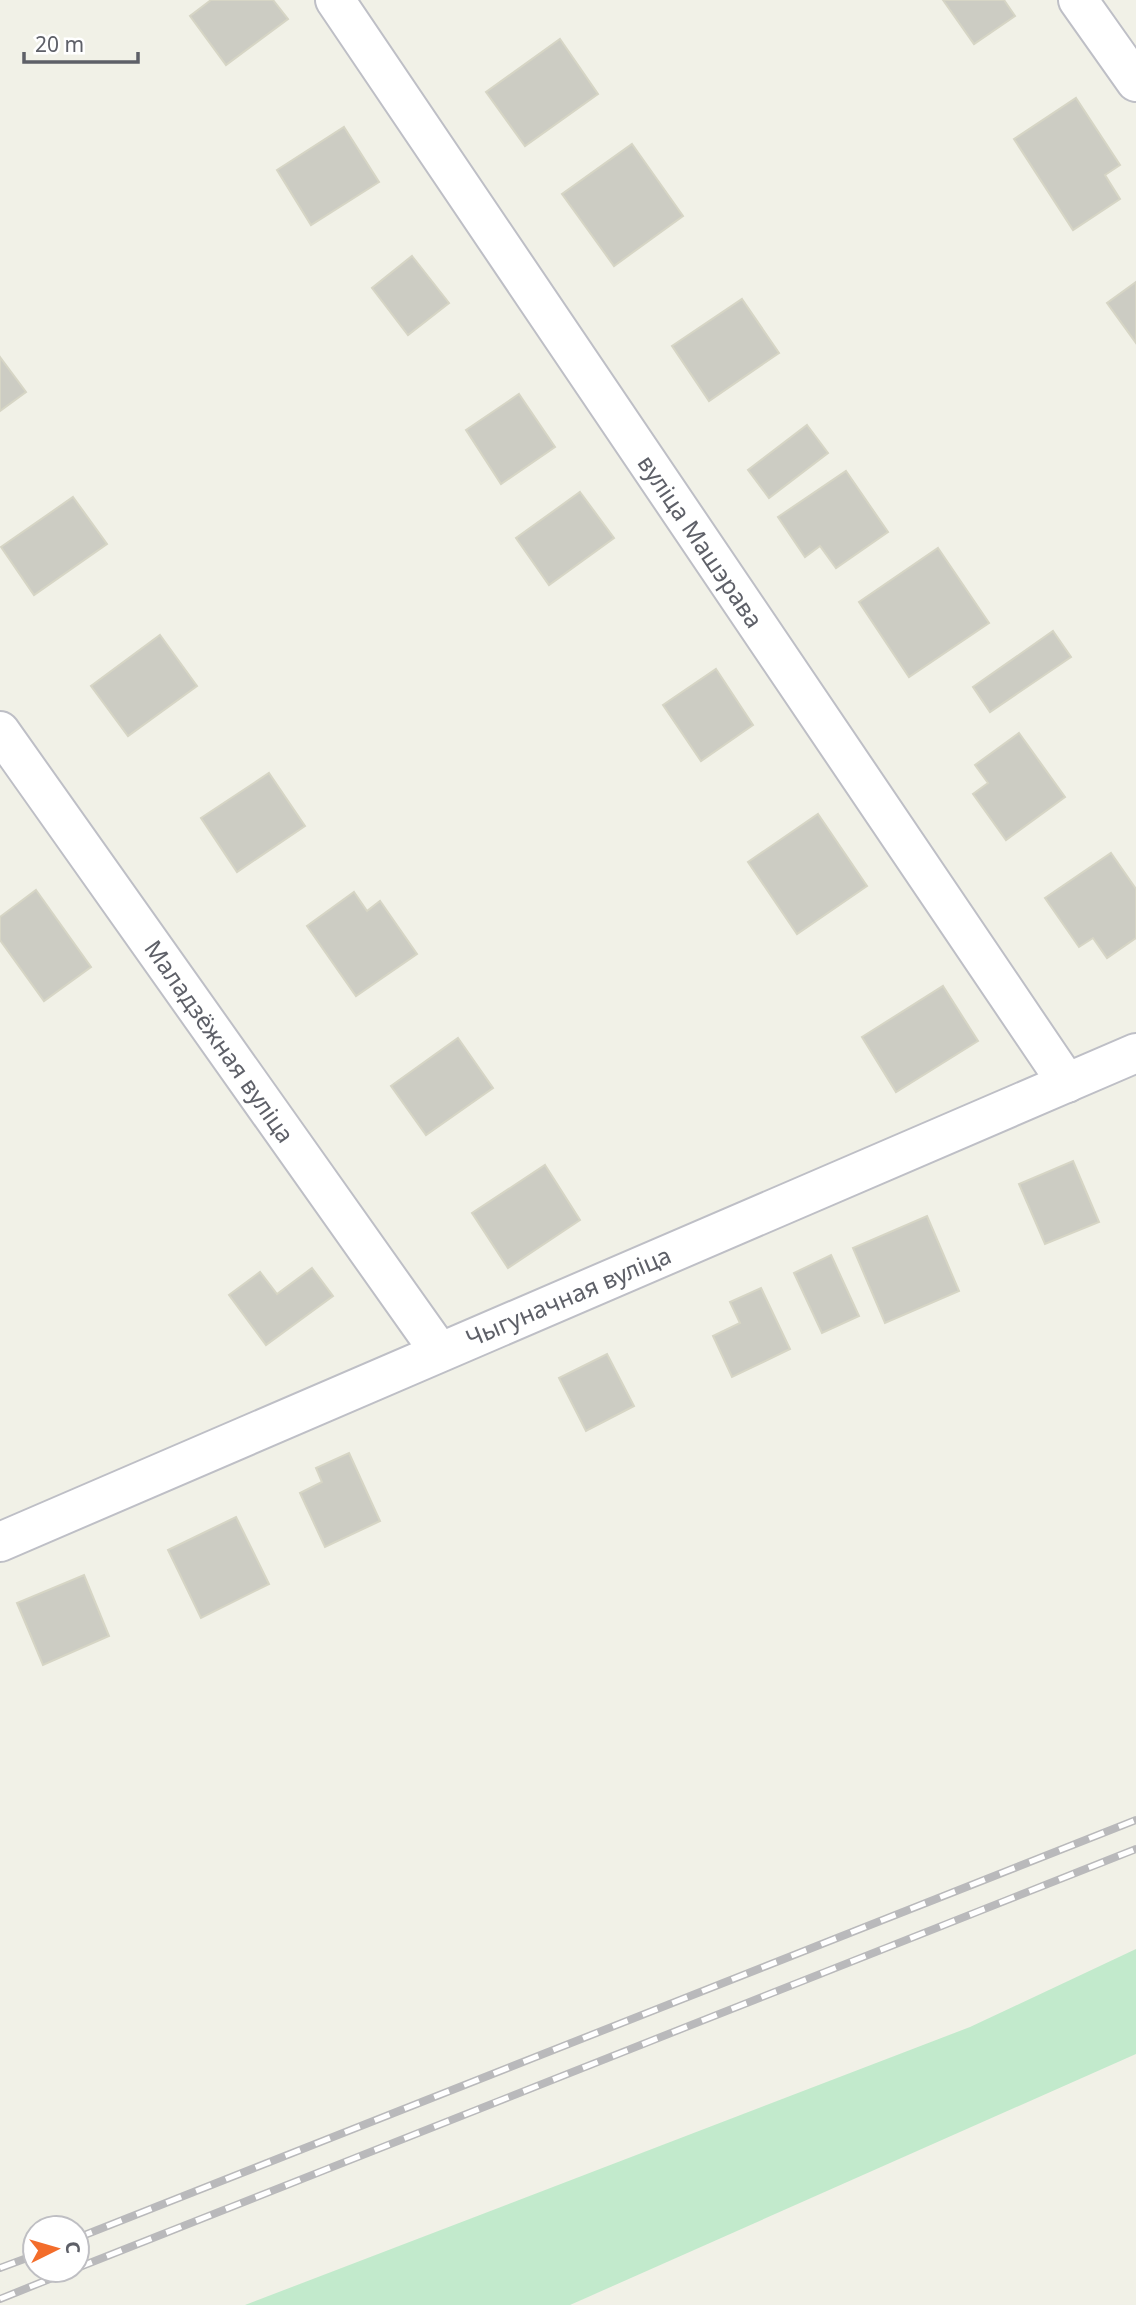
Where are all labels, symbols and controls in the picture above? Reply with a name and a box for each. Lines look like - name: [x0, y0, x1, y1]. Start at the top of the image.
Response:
- scale bar: [24, 21, 138, 65]
- text: 20 m: [35, 30, 84, 58]
- street label: вуліца Машэрава: [631, 448, 771, 634]
- street label: Маладзёжная вуліца: [137, 933, 303, 1149]
- street label: Чыгуначная вуліца: [460, 1238, 676, 1354]
- north arrow: [21, 2214, 91, 2284]
- text: С: [59, 2240, 86, 2255]

